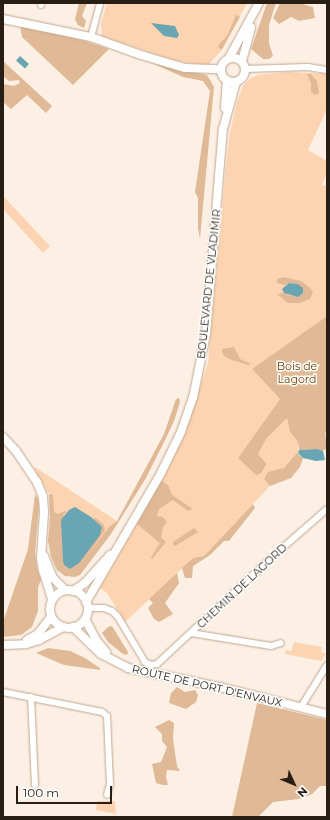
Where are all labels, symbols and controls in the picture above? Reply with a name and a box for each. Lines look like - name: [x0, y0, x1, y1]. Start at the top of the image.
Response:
- street label: BOULEVARD DE VLADIMIR: [195, 208, 223, 360]
- park label: Bois de Lagord: [277, 360, 317, 386]
- street label: CHEMIN DE LAGORD: [194, 541, 290, 631]
- street label: ROUTE DE PORT D'ENVAUX: [131, 662, 283, 710]
- north arrow: [274, 764, 314, 804]
- scale bar: [18, 778, 114, 804]
- text: N: [295, 784, 311, 800]
- text: 100 m: [23, 785, 59, 800]

